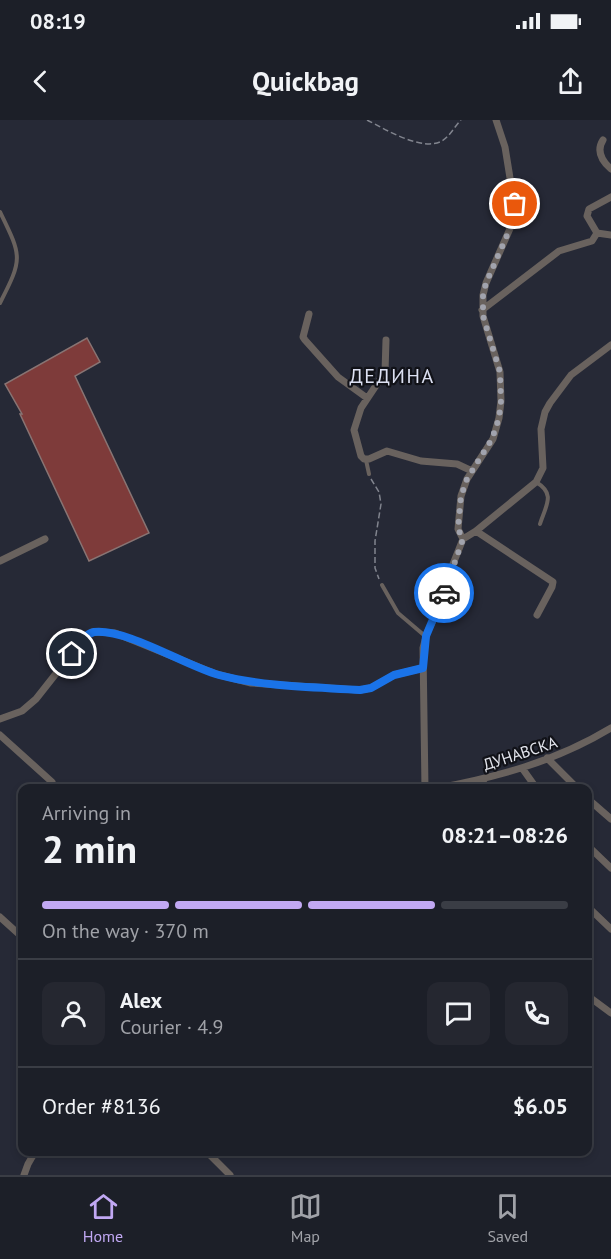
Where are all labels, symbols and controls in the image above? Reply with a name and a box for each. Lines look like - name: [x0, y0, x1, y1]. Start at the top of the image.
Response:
- text: 08:19: [30, 7, 86, 35]
- text: Quickbag: [252, 64, 359, 98]
- icon: back: [24, 65, 57, 98]
- icon: share: [554, 65, 587, 98]
- pin: [489, 178, 540, 229]
- icon: bag: [498, 187, 531, 220]
- district label: ДЕДИНА: [349, 363, 435, 389]
- courier: [414, 563, 474, 623]
- icon: car: [428, 577, 461, 610]
- pin: [46, 628, 97, 679]
- icon: home: [55, 637, 88, 670]
- street label: ДУНАВСКА: [480, 731, 560, 774]
- text: Arriving in: [42, 800, 131, 826]
- text: 08:21–08:26: [442, 821, 568, 849]
- text: 2 min: [42, 823, 137, 874]
- text: On the way · 370 m: [42, 918, 209, 944]
- button: person: [42, 982, 105, 1045]
- button: chat: [427, 982, 490, 1045]
- button: phone: [505, 982, 568, 1045]
- text: Alex: [120, 986, 162, 1014]
- text: Courier · 4.9: [120, 1014, 223, 1040]
- text: Order #8136: [42, 1092, 161, 1120]
- text: $6.05: [513, 1092, 568, 1120]
- tab: Home: [83, 1190, 123, 1246]
- tab: Map: [289, 1190, 322, 1246]
- tab: Saved: [487, 1190, 528, 1246]

